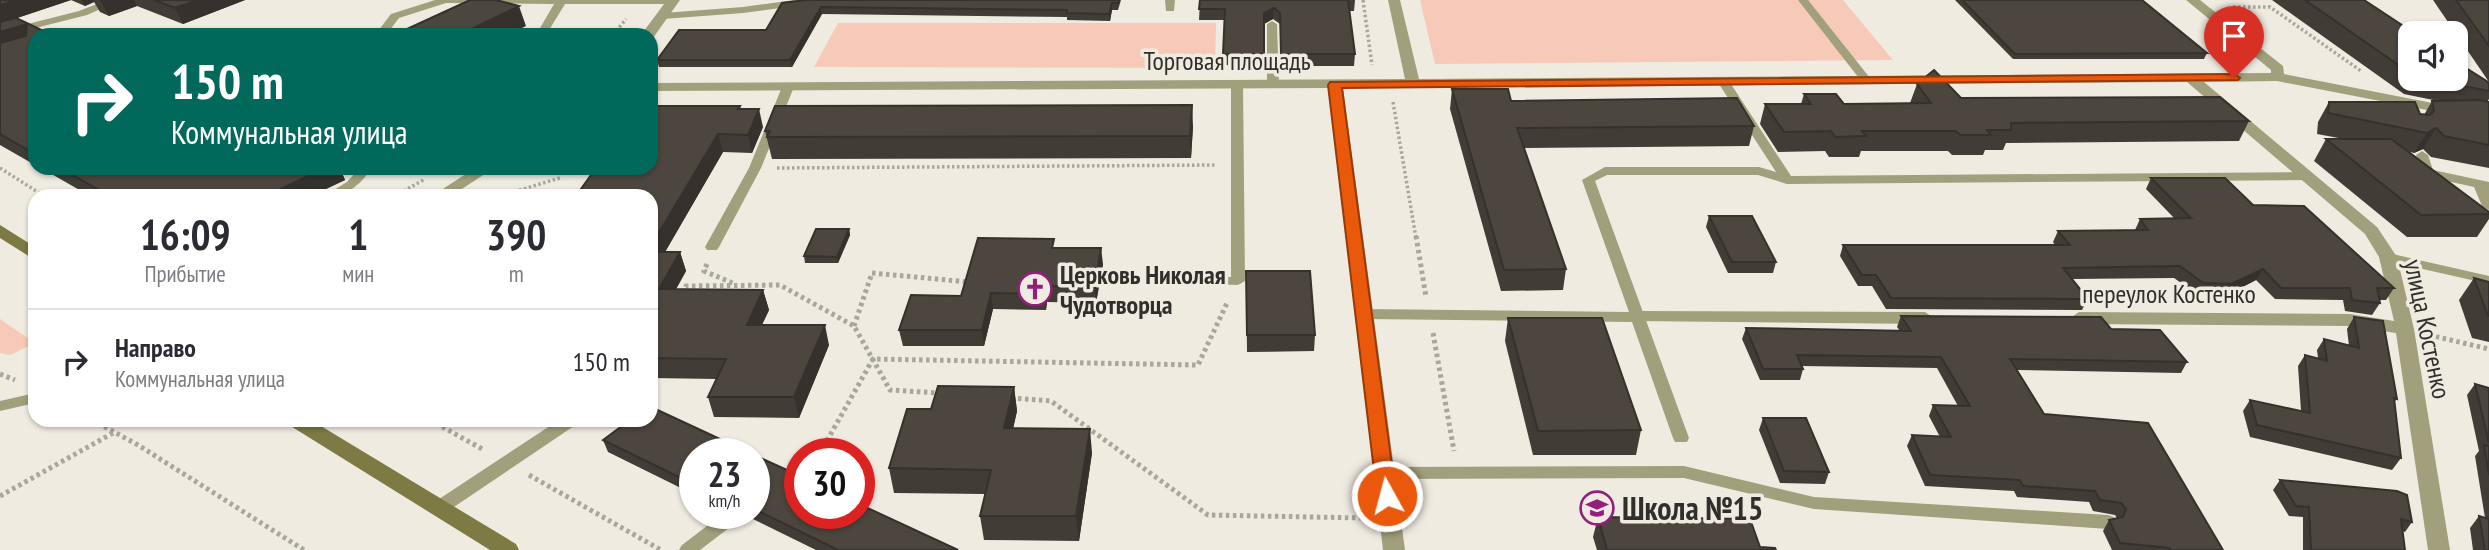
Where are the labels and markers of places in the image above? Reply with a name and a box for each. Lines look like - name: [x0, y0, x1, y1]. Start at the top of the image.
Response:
- pin: [2204, 6, 2264, 78]
- place label: Церковь Николая Чудотворца: [1060, 258, 1226, 321]
- church icon: Церковь Николая Чудотворца: [1016, 270, 1054, 308]
- place label: Школа №15: [1622, 487, 1763, 529]
- school or university icon: Школа №15: [1578, 489, 1616, 527]

